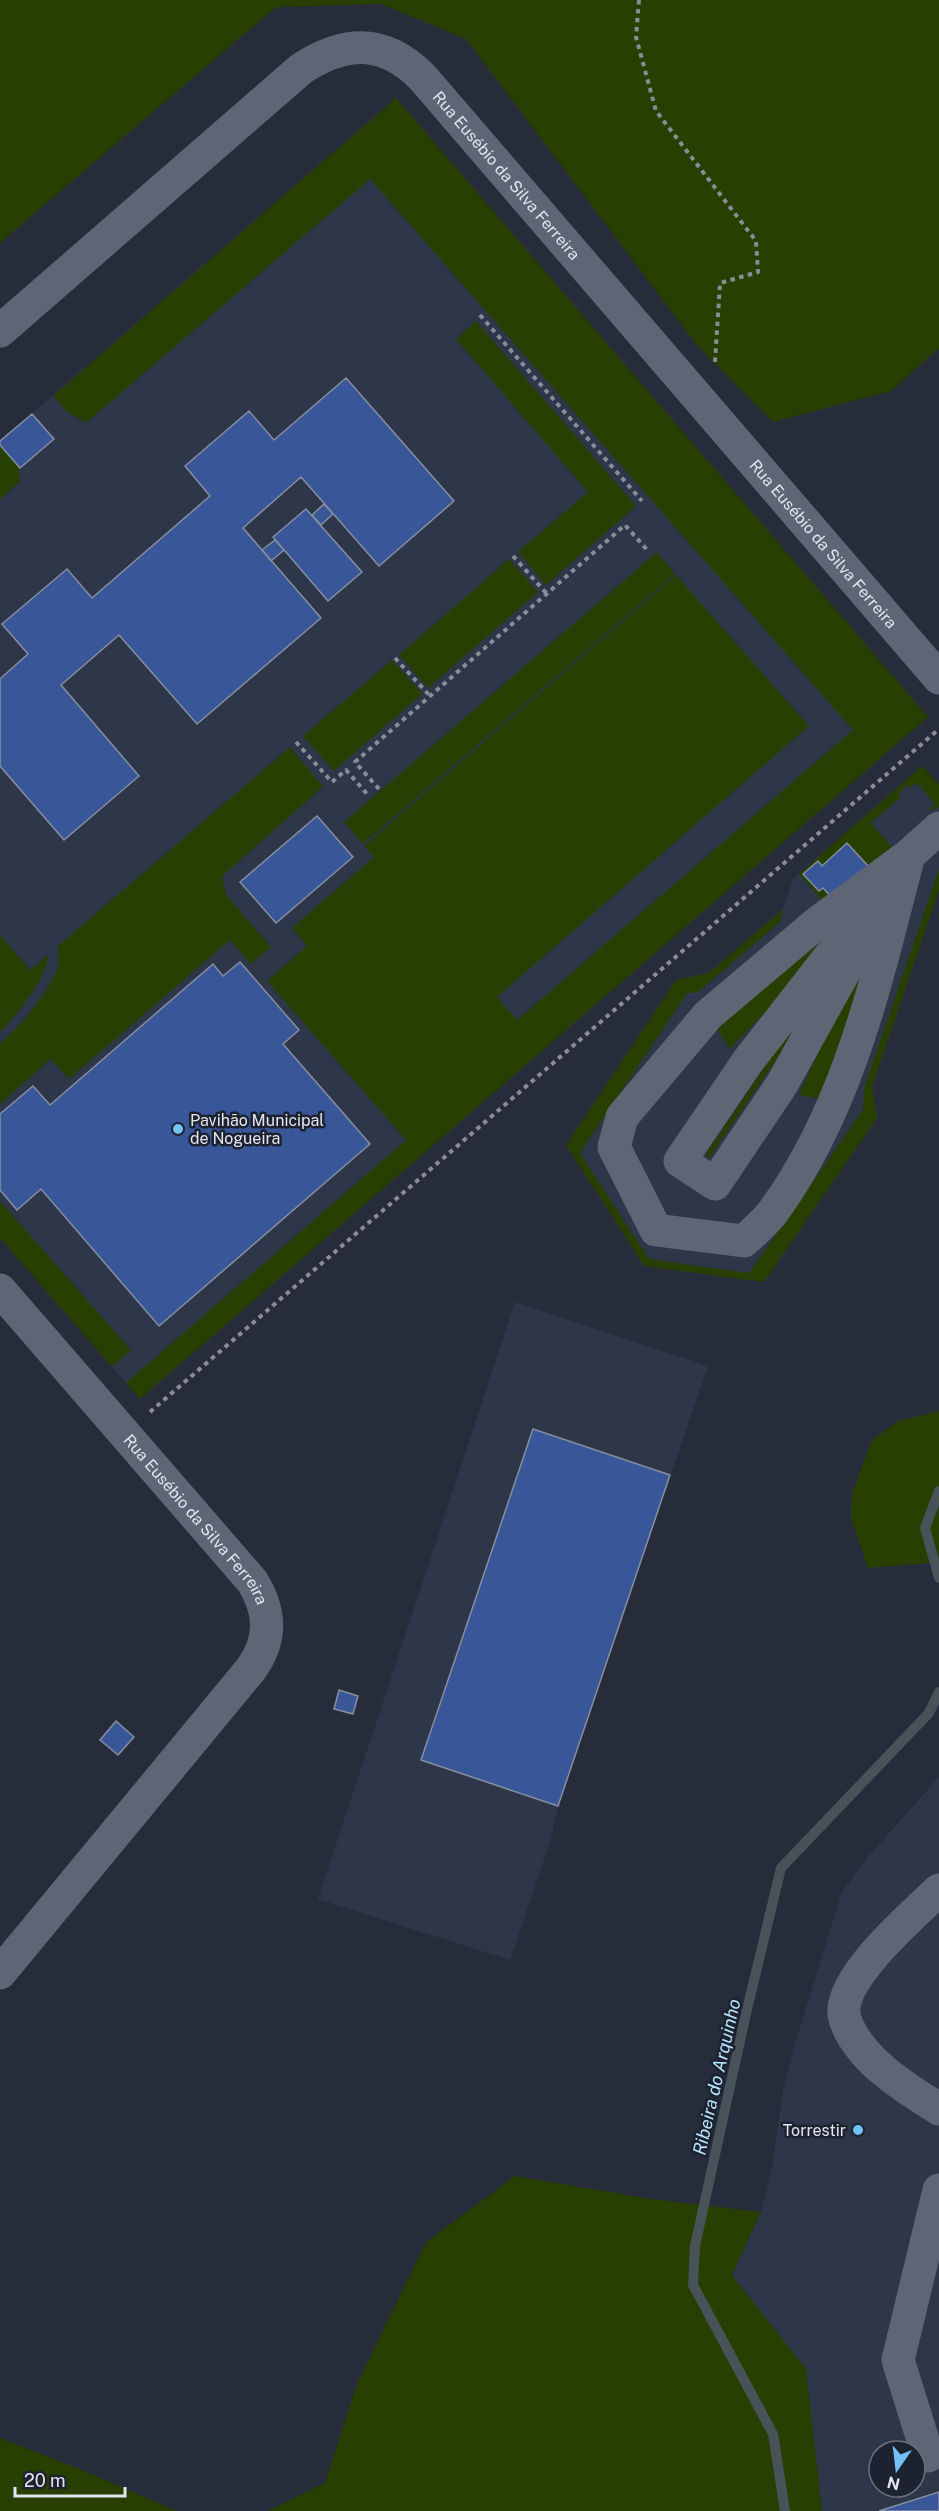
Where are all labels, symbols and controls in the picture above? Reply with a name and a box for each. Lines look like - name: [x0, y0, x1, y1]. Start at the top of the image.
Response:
- street label: Rua Eusébio da Silva Ferreira: [429, 87, 584, 264]
- street label: Rua Eusébio da Silva Ferreira: [746, 456, 901, 632]
- place label: Pavihão Municipal de Nogueira: [190, 1111, 324, 1148]
- marker: Pavihão Municipal de Nogueira: [171, 1122, 185, 1136]
- street label: Rua Eusébio da Silva Ferreira: [119, 1431, 271, 1607]
- water label: Ribeira do Arquinho: [688, 1997, 745, 2157]
- place label: Torrestir: [783, 2121, 846, 2140]
- marker: Torrestir: [851, 2123, 865, 2137]
- north arrow: [867, 2439, 927, 2499]
- scale bar: [15, 2460, 124, 2498]
- text: 20 m: [24, 2470, 66, 2491]
- text: N: [885, 2472, 902, 2494]

